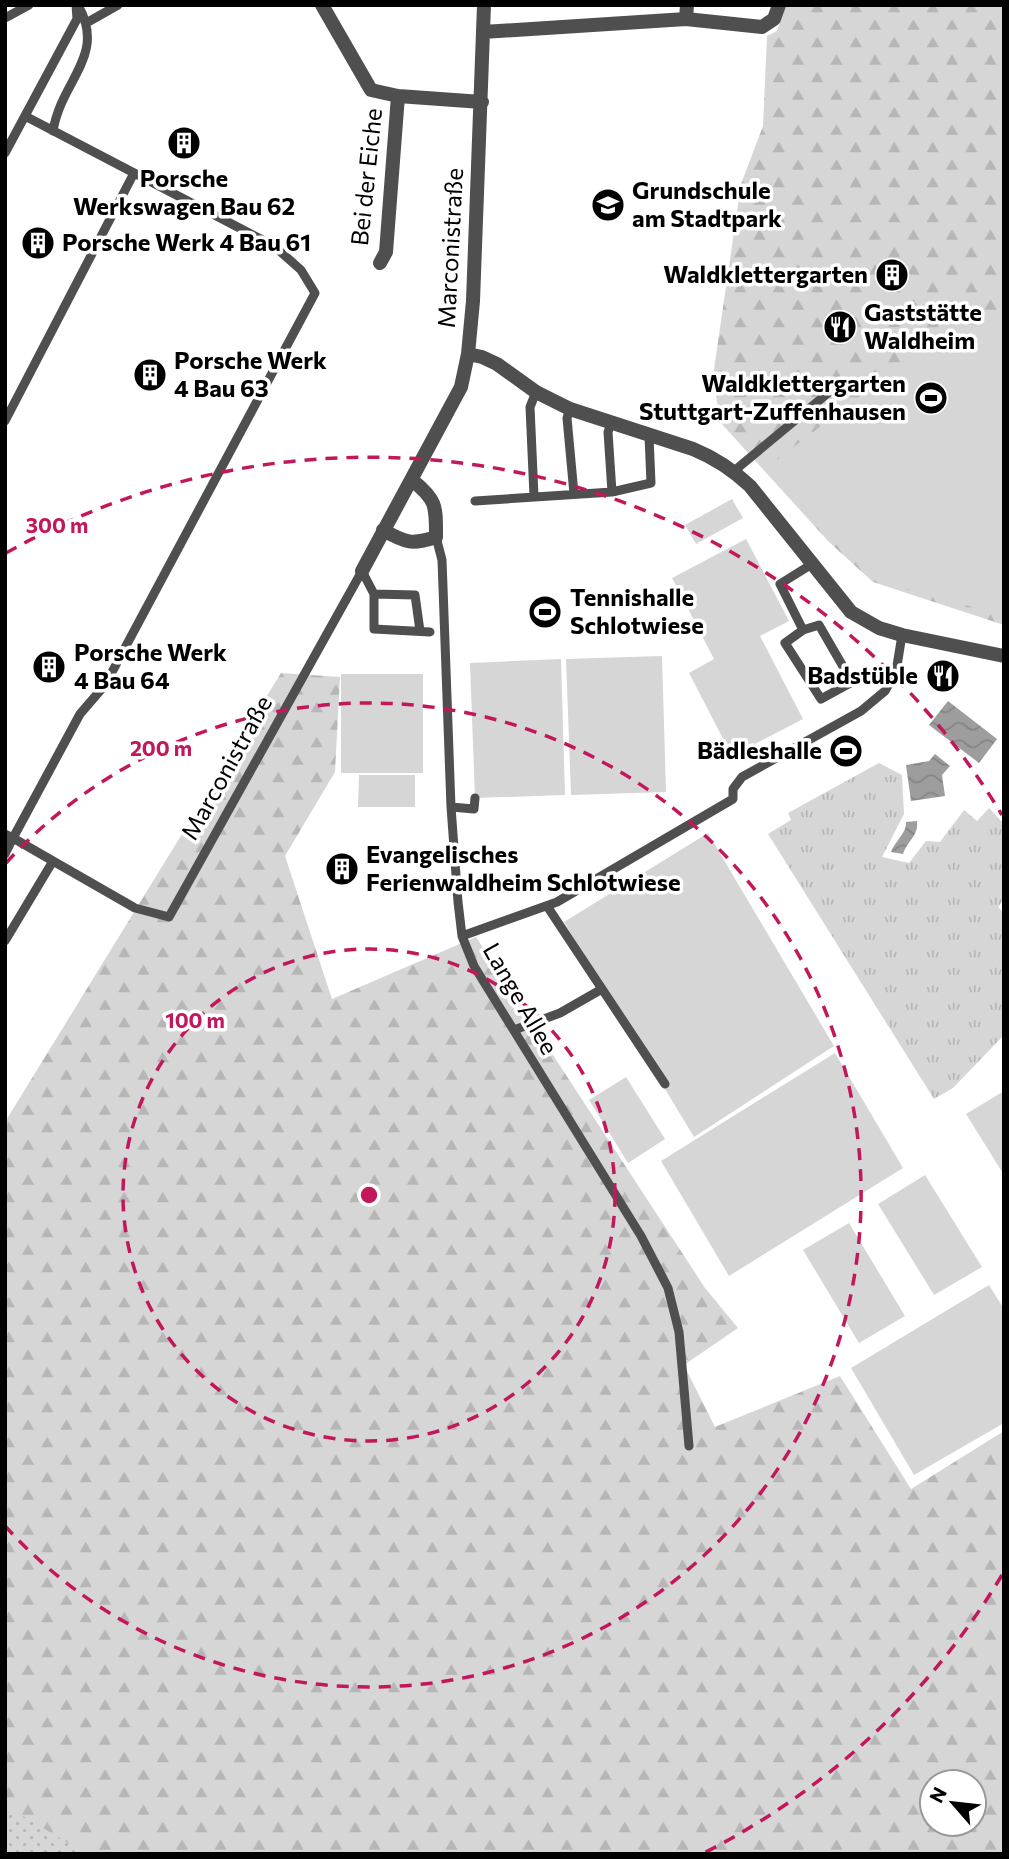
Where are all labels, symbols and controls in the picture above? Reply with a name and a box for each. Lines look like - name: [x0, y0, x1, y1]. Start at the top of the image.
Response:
- street label: Bei der Eiche: [344, 107, 387, 247]
- building icon: Porsche Werkswagen Bau 62: [165, 124, 203, 162]
- place label: Porsche Werkswagen Bau 62: [73, 163, 295, 220]
- street label: Marconistraße: [431, 167, 468, 329]
- place label: Grundschule am Stadtpark: [632, 175, 782, 232]
- school or university icon: Grundschule am Stadtpark: [589, 186, 627, 224]
- building icon: Porsche Werk 4 Bau 61: [19, 224, 57, 262]
- place label: Porsche Werk 4 Bau 61: [62, 227, 311, 256]
- building icon: Waldklettergarten: [873, 256, 911, 294]
- place label: Waldklettergarten: [663, 259, 868, 288]
- place label: Gaststätte Waldheim: [864, 297, 982, 354]
- restaurant icon: Gaststätte Waldheim: [821, 308, 859, 346]
- place label: Porsche Werk 4 Bau 63: [174, 345, 327, 402]
- building icon: Porsche Werk 4 Bau 63: [131, 356, 169, 394]
- place label: Waldklettergarten Stuttgart-Zuffenhausen: [639, 368, 906, 425]
- sports icon: Waldklettergarten Stuttgart-Zuffenhausen: [912, 379, 950, 417]
- text: 300 m: [26, 512, 88, 537]
- place label: Tennishalle Schlotwiese: [570, 582, 704, 639]
- sports icon: Tennishalle Schlotwiese: [526, 593, 564, 631]
- place label: Porsche Werk 4 Bau 64: [74, 637, 227, 694]
- building icon: Porsche Werk 4 Bau 64: [30, 648, 68, 686]
- restaurant icon: Badstüble: [924, 657, 962, 695]
- place label: Badstüble: [807, 660, 918, 689]
- street label: Marconistraße: [174, 690, 277, 844]
- sports icon: Bädleshalle: [827, 732, 865, 770]
- text: 200 m: [130, 735, 192, 760]
- place label: Bädleshalle: [697, 735, 822, 764]
- place label: Evangelisches Ferienwaldheim Schlotwiese: [366, 839, 681, 896]
- building icon: Evangelisches Ferienwaldheim Schlotwiese: [323, 850, 361, 888]
- street label: Lange Allee: [478, 937, 565, 1059]
- text: 100 m: [165, 1007, 225, 1032]
- centre of rings: [357, 1183, 381, 1207]
- north arrow: [918, 1768, 988, 1838]
- text: N: [924, 1783, 951, 1806]

